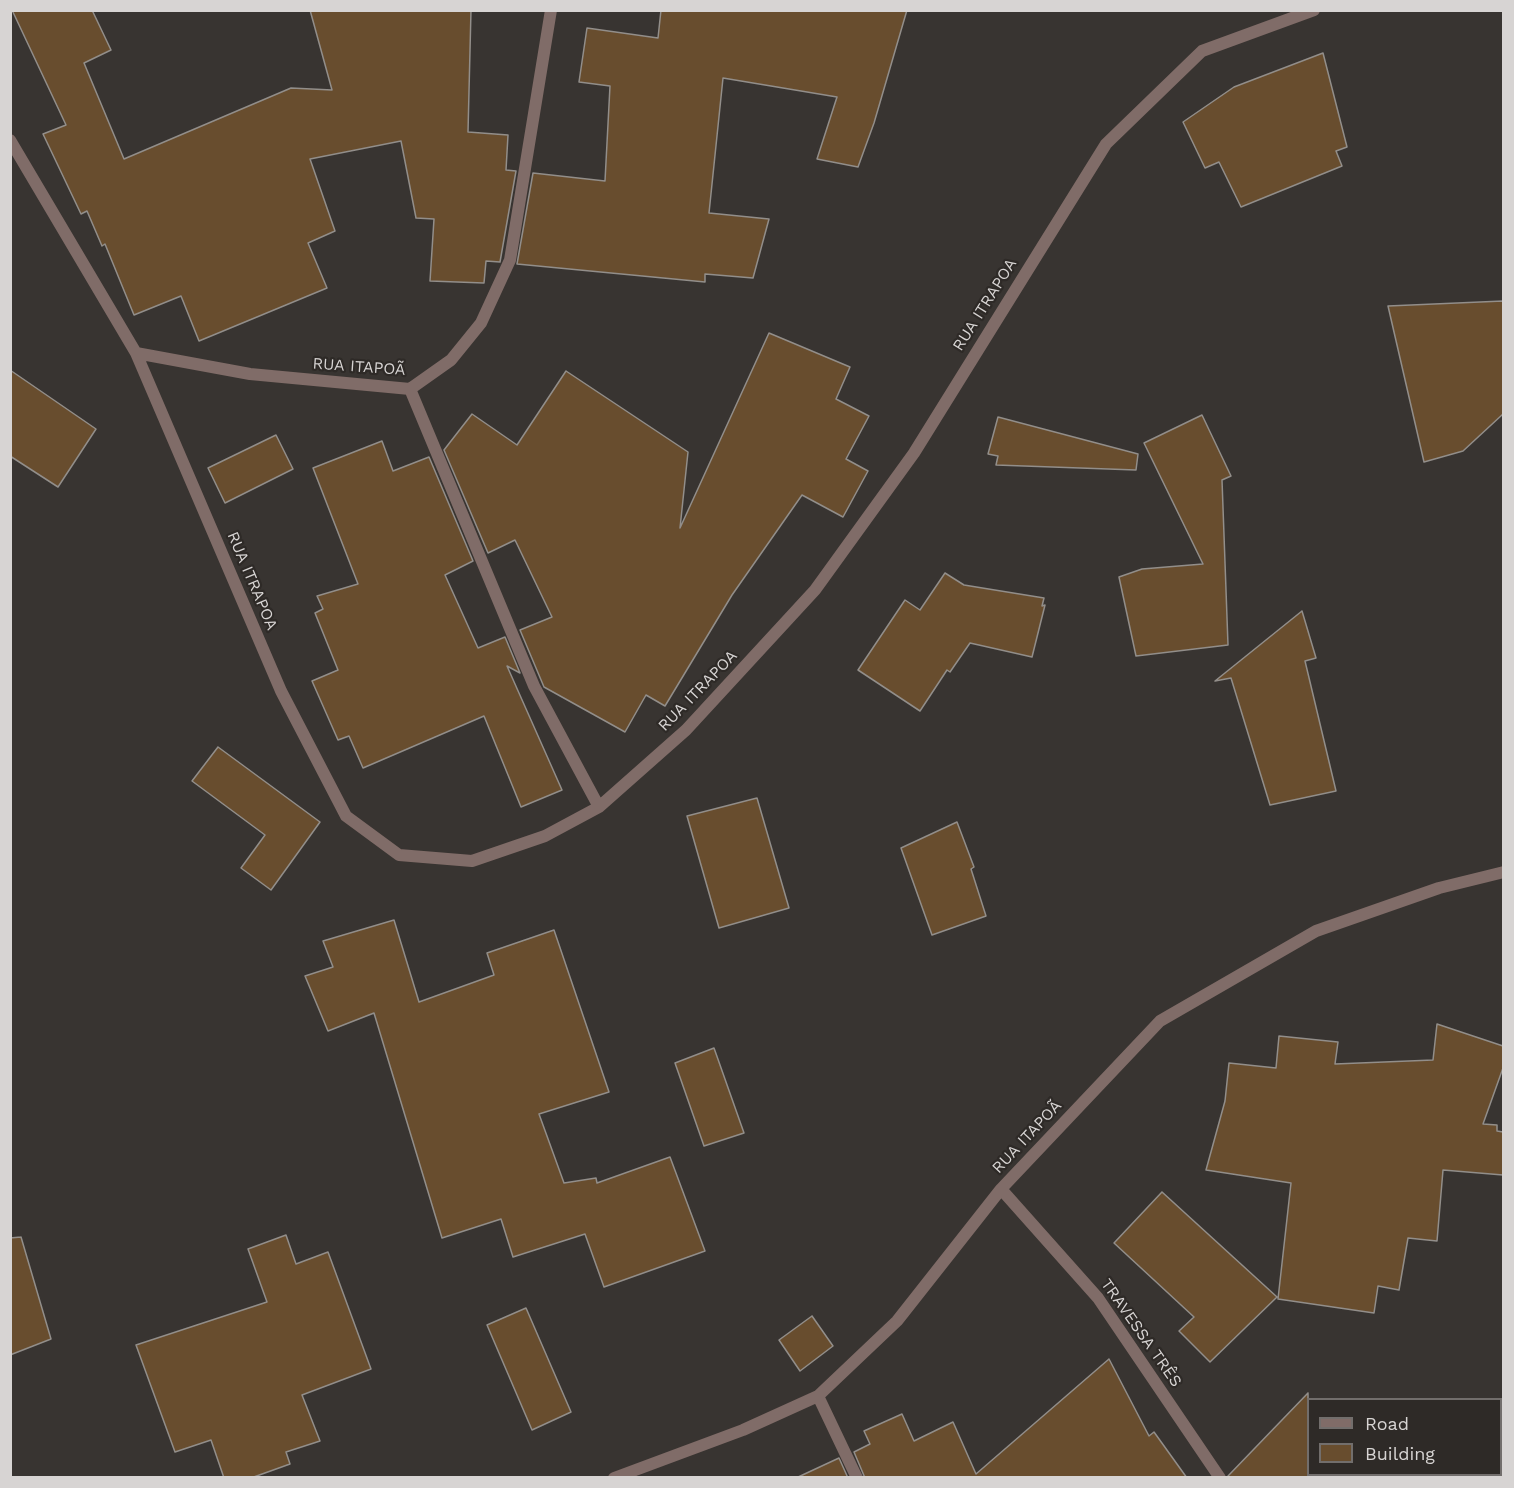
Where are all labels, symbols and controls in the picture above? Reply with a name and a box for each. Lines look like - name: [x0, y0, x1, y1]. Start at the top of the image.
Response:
- street label: RUA ITRAPOA: [949, 255, 1021, 355]
- street label: RUA ITAPOÃ: [312, 354, 406, 380]
- street label: RUA ITRAPOA: [223, 529, 281, 633]
- street label: RUA ITRAPOA: [655, 647, 741, 735]
- street label: RUA ITAPOÃ: [988, 1096, 1066, 1178]
- street label: TRAVESSA TRÊS: [1097, 1275, 1185, 1391]
- legend: [1307, 1398, 1502, 1476]
- text: Road: [1365, 1413, 1409, 1434]
- text: Building: [1365, 1443, 1435, 1464]

